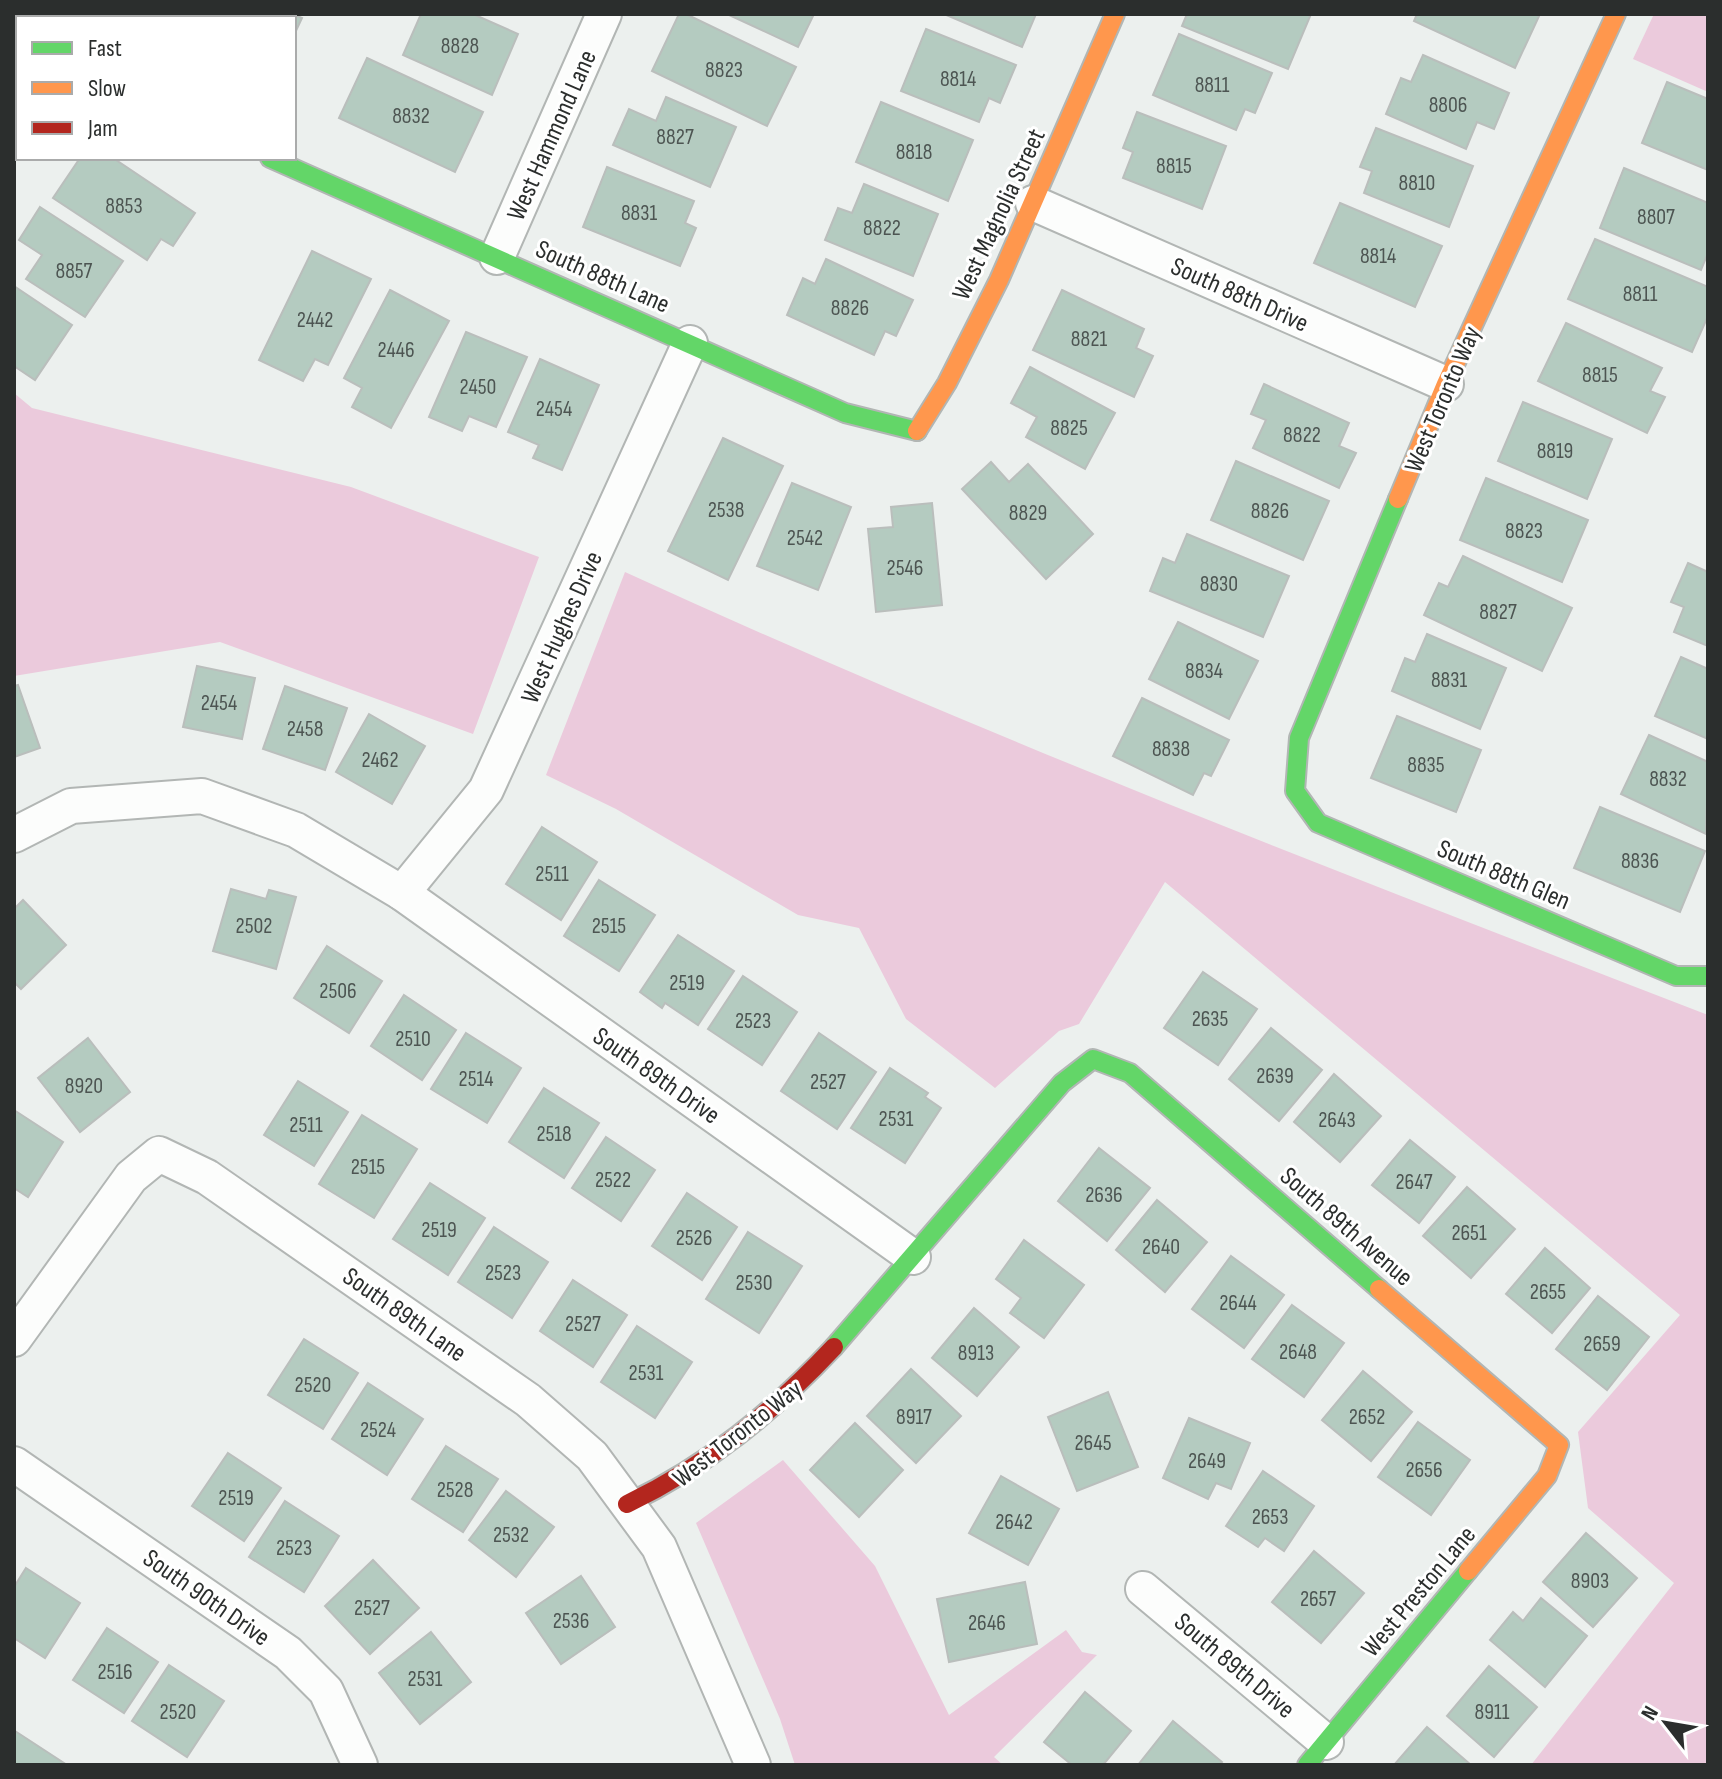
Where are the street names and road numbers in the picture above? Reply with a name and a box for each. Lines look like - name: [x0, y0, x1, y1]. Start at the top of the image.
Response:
- street label: West Hammond Lane: [501, 46, 604, 226]
- street label: West Magnolia Street: [946, 124, 1053, 305]
- street label: South 88th Lane: [531, 234, 674, 321]
- street label: South 88th Drive: [1166, 251, 1313, 340]
- street label: West Toronto Way: [1399, 322, 1488, 477]
- street label: West Hughes Drive: [515, 547, 610, 708]
- street label: South 88th Glen: [1432, 833, 1575, 917]
- street label: South 89th Drive: [587, 1021, 726, 1131]
- street label: South 89th Avenue: [1273, 1161, 1419, 1293]
- street label: South 89th Lane: [336, 1261, 472, 1369]
- street label: West Toronto Way: [667, 1374, 809, 1494]
- street label: West Preston Lane: [1355, 1520, 1483, 1664]
- street label: South 90th Drive: [137, 1543, 276, 1653]
- street label: South 89th Drive: [1168, 1607, 1301, 1725]

